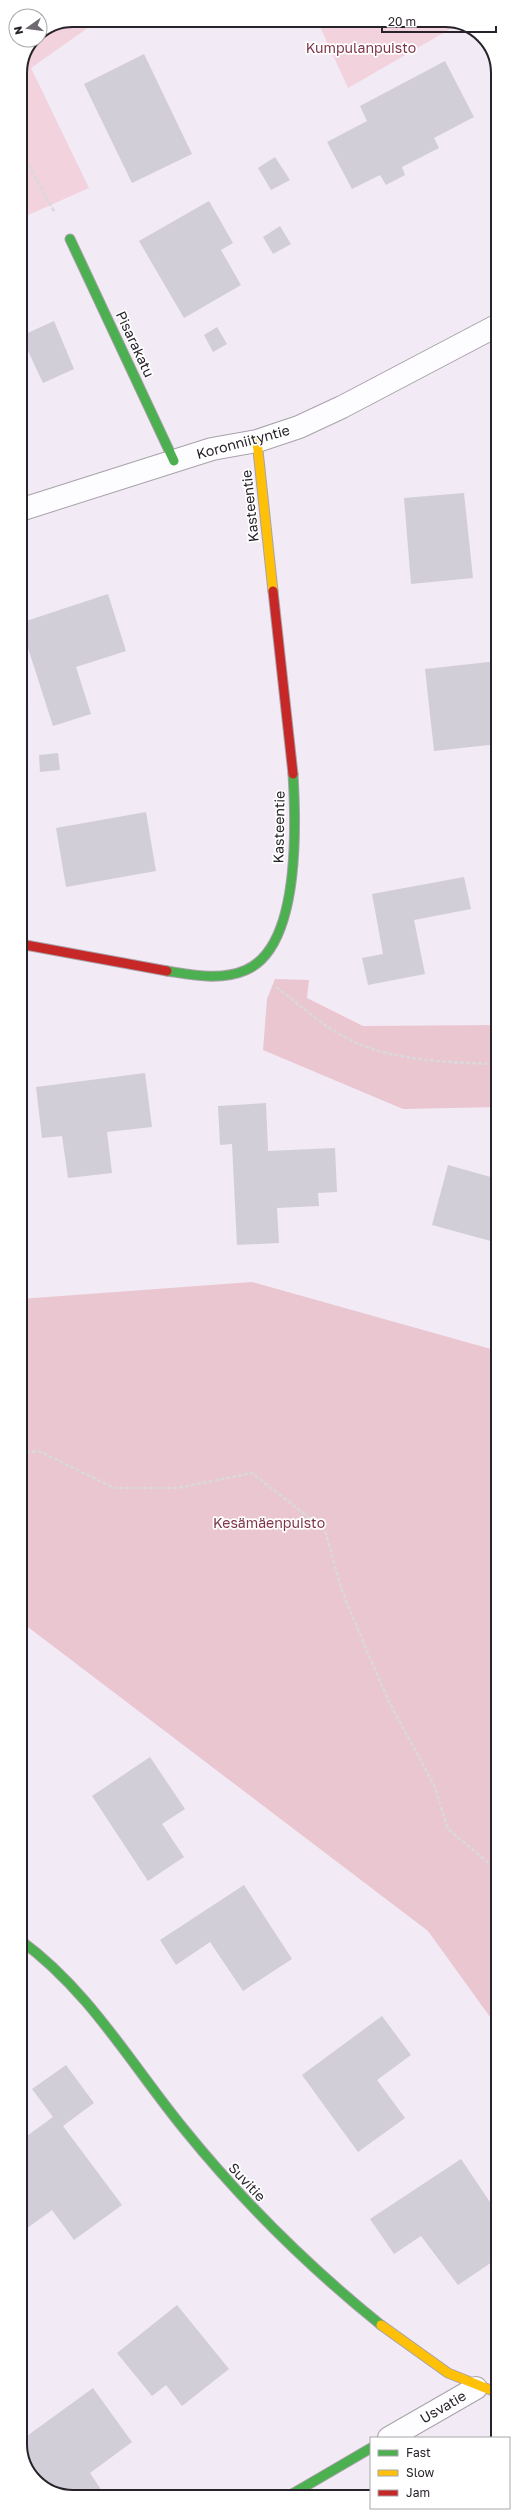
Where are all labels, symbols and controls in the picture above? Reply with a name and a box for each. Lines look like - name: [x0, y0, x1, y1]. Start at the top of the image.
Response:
- north arrow: [8, 8, 48, 48]
- scale bar: [382, 8, 496, 34]
- text: 20 m: [388, 14, 416, 29]
- text: N: [10, 25, 25, 36]
- park label: Kumpulanpuisto: [306, 39, 416, 56]
- street label: Pisarakatu: [113, 308, 158, 380]
- street label: Koronniityntie: [194, 421, 291, 462]
- street label: Kasteentie: [237, 469, 262, 543]
- street label: Kasteentie: [269, 791, 288, 863]
- park label: Kesämäenpuisto: [213, 1514, 325, 1531]
- street label: Suvitie: [225, 2159, 269, 2204]
- street label: Usvatie: [417, 2387, 469, 2427]
- legend: [370, 2437, 510, 2509]
- text: Fast: [406, 2445, 431, 2460]
- text: Slow: [406, 2465, 434, 2480]
- text: Jam: [406, 2485, 430, 2500]

